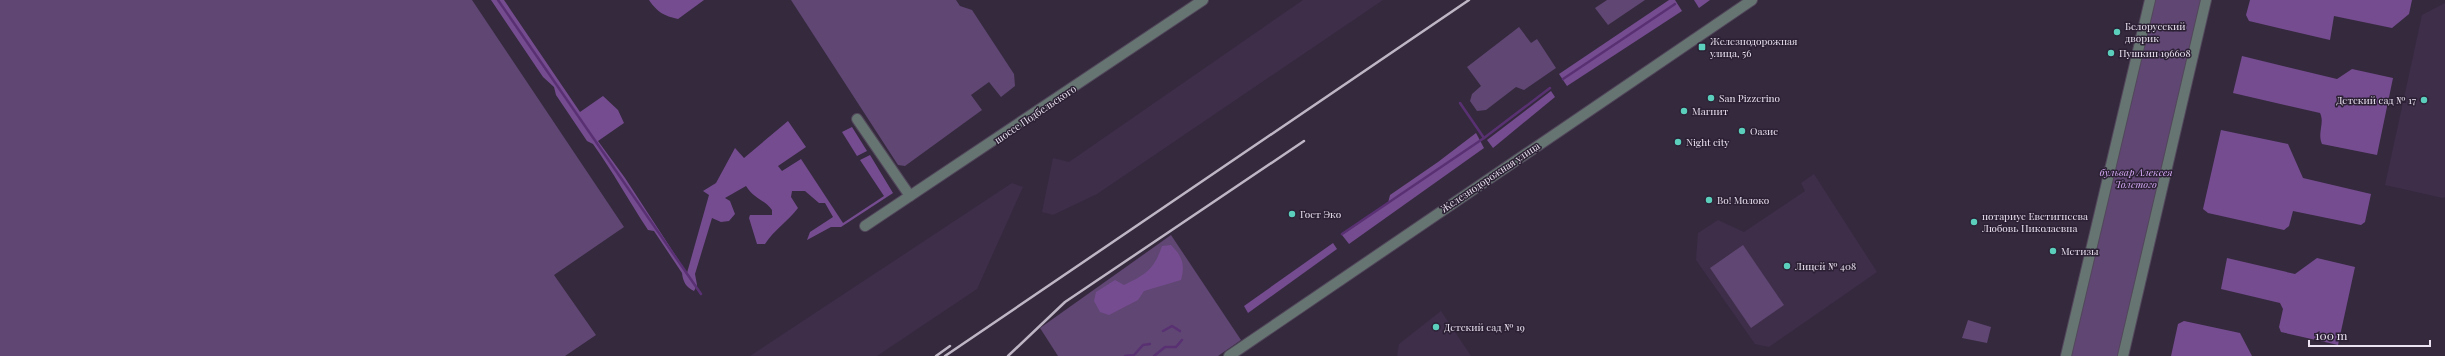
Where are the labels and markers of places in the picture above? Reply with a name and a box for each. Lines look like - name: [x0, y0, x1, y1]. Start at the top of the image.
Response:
- place label: Белорусский дворик: [2125, 19, 2185, 45]
- marker: Белорусский дворик: [2112, 27, 2122, 37]
- place label: Железнодорожная улица, 56: [1709, 34, 1798, 60]
- marker: Железнодорожная улица, 56: [1697, 42, 1707, 52]
- place label: Пушкин 196608: [2119, 46, 2191, 60]
- marker: Пушкин 196608: [2106, 48, 2116, 58]
- place label: San Pizzerino: [1719, 91, 1781, 105]
- marker: San Pizzerino: [1706, 93, 1716, 103]
- place label: Детский сад № 17: [2336, 93, 2416, 107]
- marker: Детский сад № 17: [2419, 95, 2429, 105]
- place label: Магнит: [1692, 104, 1729, 118]
- marker: Магнит: [1679, 106, 1689, 116]
- place label: Оазис: [1750, 124, 1778, 138]
- marker: Оазис: [1737, 126, 1747, 136]
- place label: Night city: [1686, 135, 1729, 149]
- marker: Night city: [1673, 137, 1683, 147]
- place label: Во! Молоко: [1717, 193, 1770, 207]
- marker: Во! Молоко: [1704, 195, 1714, 205]
- place label: Гост Эко: [1300, 207, 1342, 221]
- marker: Гост Эко: [1287, 209, 1297, 219]
- place label: нотариус Евстигнеева Любовь Николаевна: [1981, 209, 2088, 235]
- marker: нотариус Евстигнеева Любовь Николаевна: [1969, 217, 1979, 227]
- place label: Метизы: [2061, 244, 2099, 258]
- marker: Метизы: [2048, 246, 2058, 256]
- place label: Лицей № 408: [1794, 259, 1856, 273]
- marker: Лицей № 408: [1782, 261, 1792, 271]
- place label: Детский сад № 19: [1444, 320, 1525, 334]
- marker: Детский сад № 19: [1431, 322, 1441, 332]

